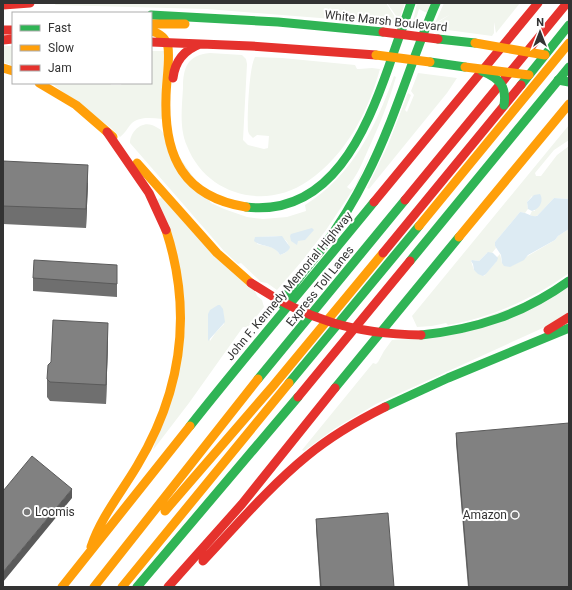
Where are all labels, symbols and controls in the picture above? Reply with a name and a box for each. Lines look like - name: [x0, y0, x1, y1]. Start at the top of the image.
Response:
- street label: White Marsh Boulevard: [324, 8, 448, 34]
- legend: [12, 12, 152, 84]
- north arrow: [520, 12, 560, 52]
- text: N: [536, 16, 544, 29]
- text: Fast: [48, 21, 71, 35]
- text: Slow: [48, 41, 74, 55]
- text: Jam: [48, 61, 72, 75]
- street label: John F. Kennedy Memorial Highway: [223, 209, 355, 363]
- street label: Express Toll Lanes: [283, 243, 357, 329]
- place label: Loomis: [35, 505, 75, 519]
- marker: Loomis: [22, 507, 32, 517]
- place label: Amazon: [463, 508, 507, 522]
- marker: Amazon: [510, 510, 520, 520]

